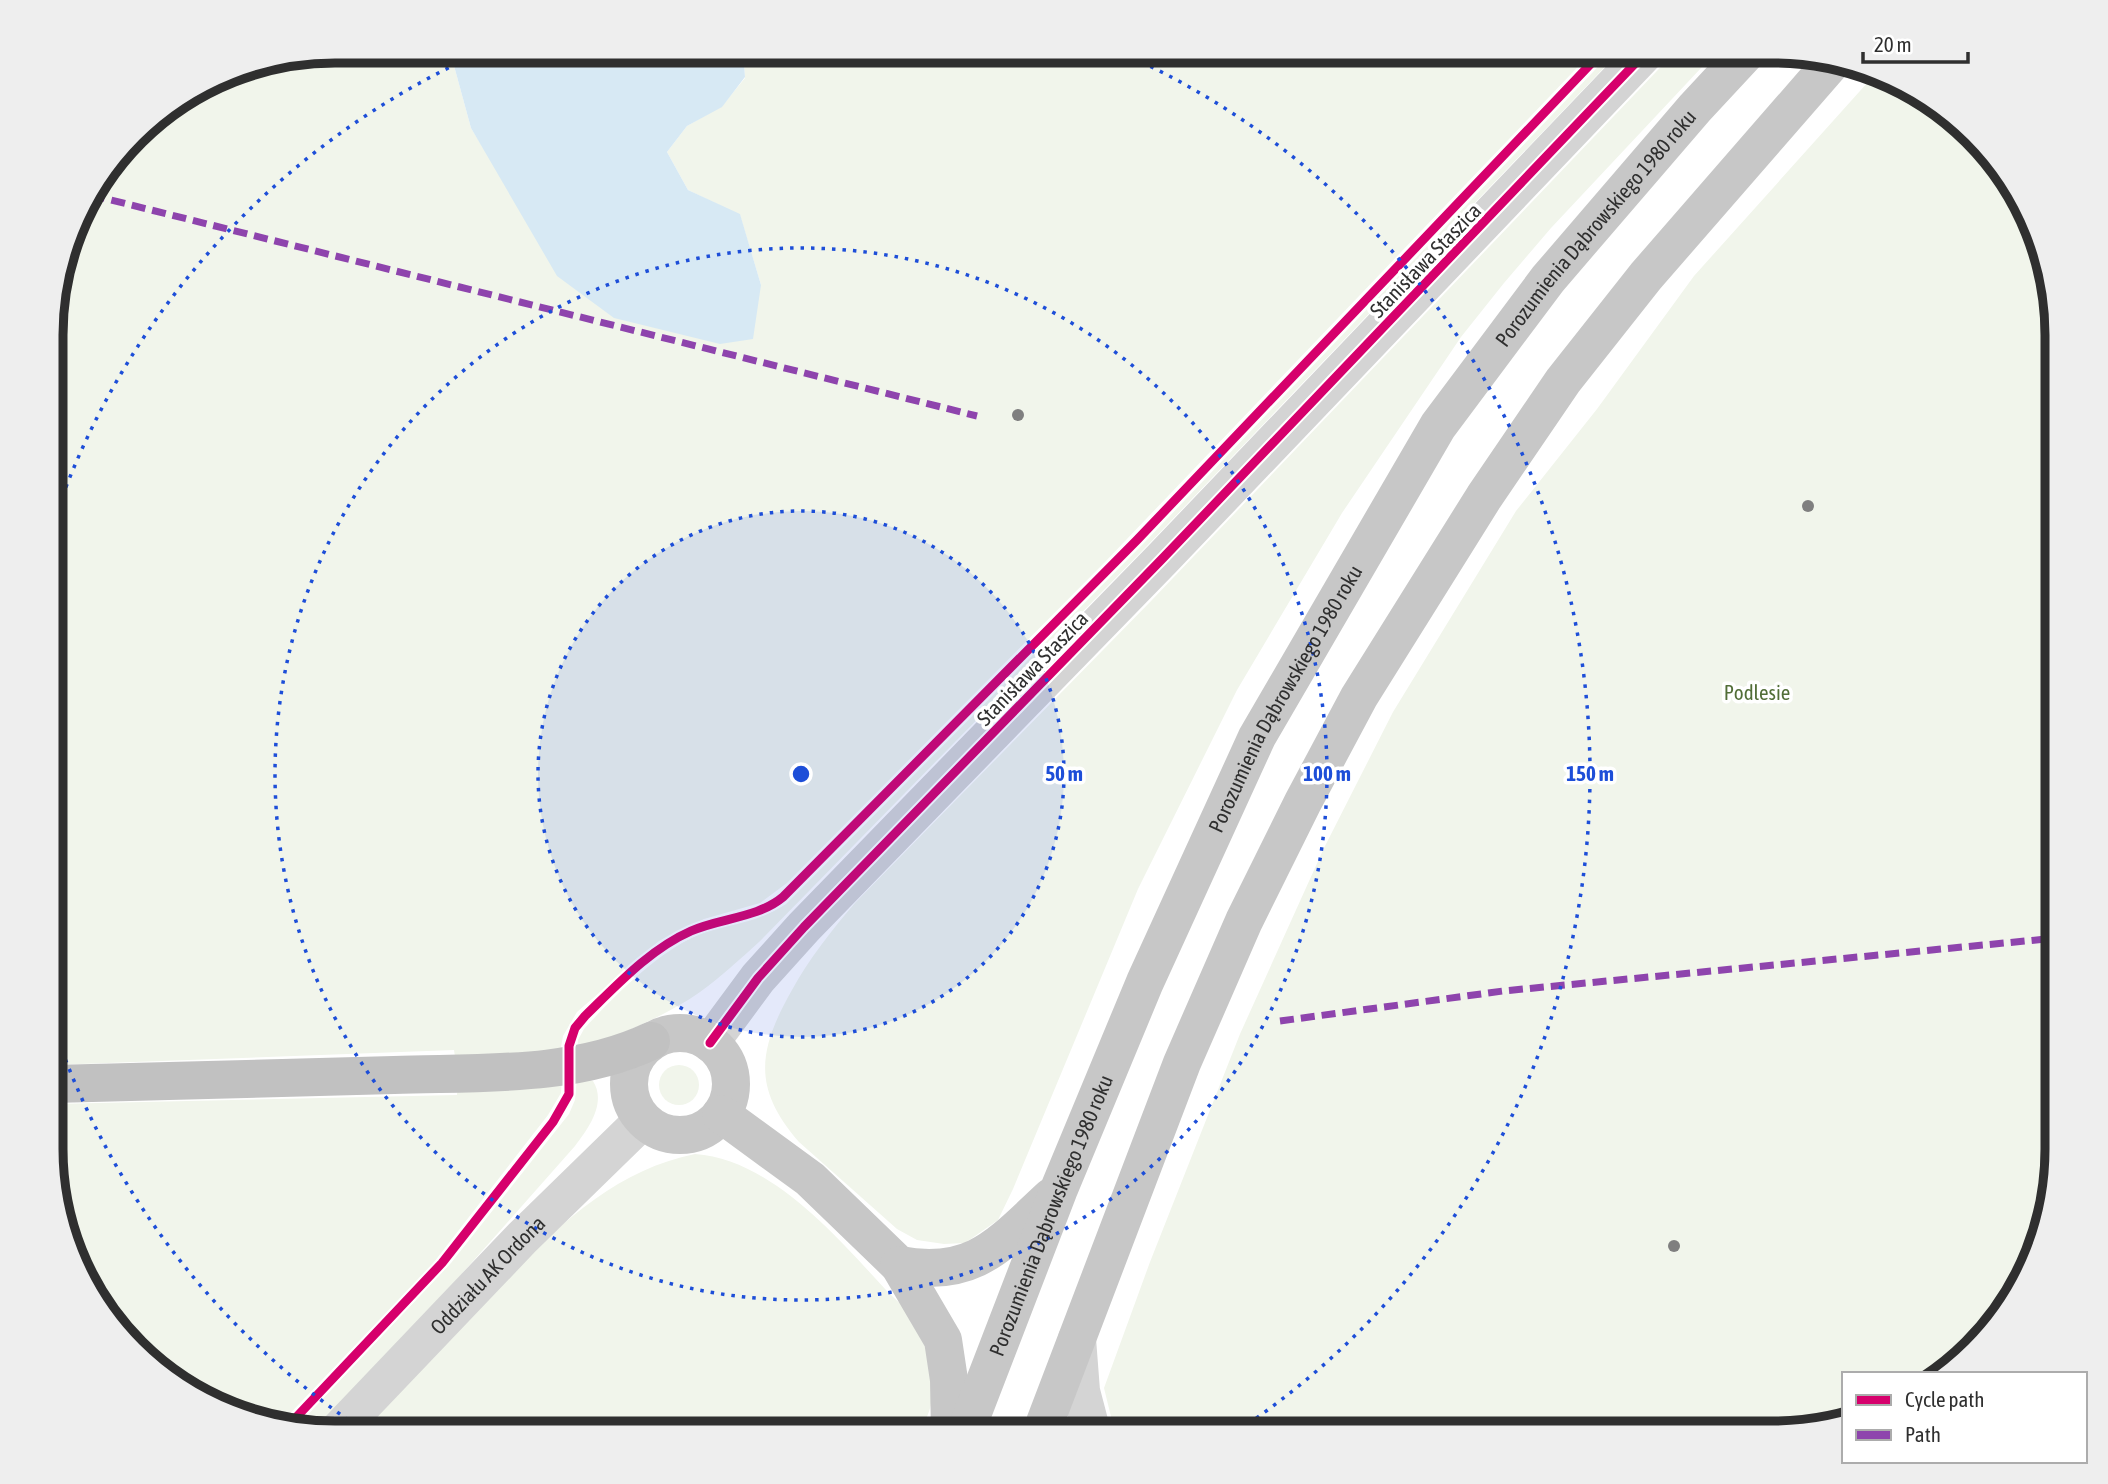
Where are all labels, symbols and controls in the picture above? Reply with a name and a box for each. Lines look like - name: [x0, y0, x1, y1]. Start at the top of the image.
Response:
- scale bar: [1863, 21, 1968, 65]
- text: 20 m: [1874, 32, 1912, 56]
- street label: Porozumienia Dąbrowskiego 1980 roku: [1490, 105, 1700, 351]
- street label: Stanisława Staszica: [1364, 198, 1486, 322]
- street label: Porozumienia Dąbrowskiego 1980 roku: [1203, 561, 1367, 836]
- street label: Stanisława Staszica: [971, 606, 1093, 730]
- park label: Podlesie: [1724, 680, 1790, 704]
- text: 50 m: [1045, 761, 1083, 785]
- text: 100 m: [1303, 761, 1351, 785]
- text: 150 m: [1566, 761, 1614, 785]
- centre of rings: [789, 762, 813, 786]
- street label: Porozumienia Dąbrowskiego 1980 roku: [984, 1071, 1117, 1359]
- street label: Oddziału AK Ordona: [425, 1211, 550, 1339]
- legend: [1842, 1372, 2087, 1463]
- text: Cycle path: [1905, 1387, 1984, 1411]
- text: Path: [1905, 1422, 1941, 1446]

